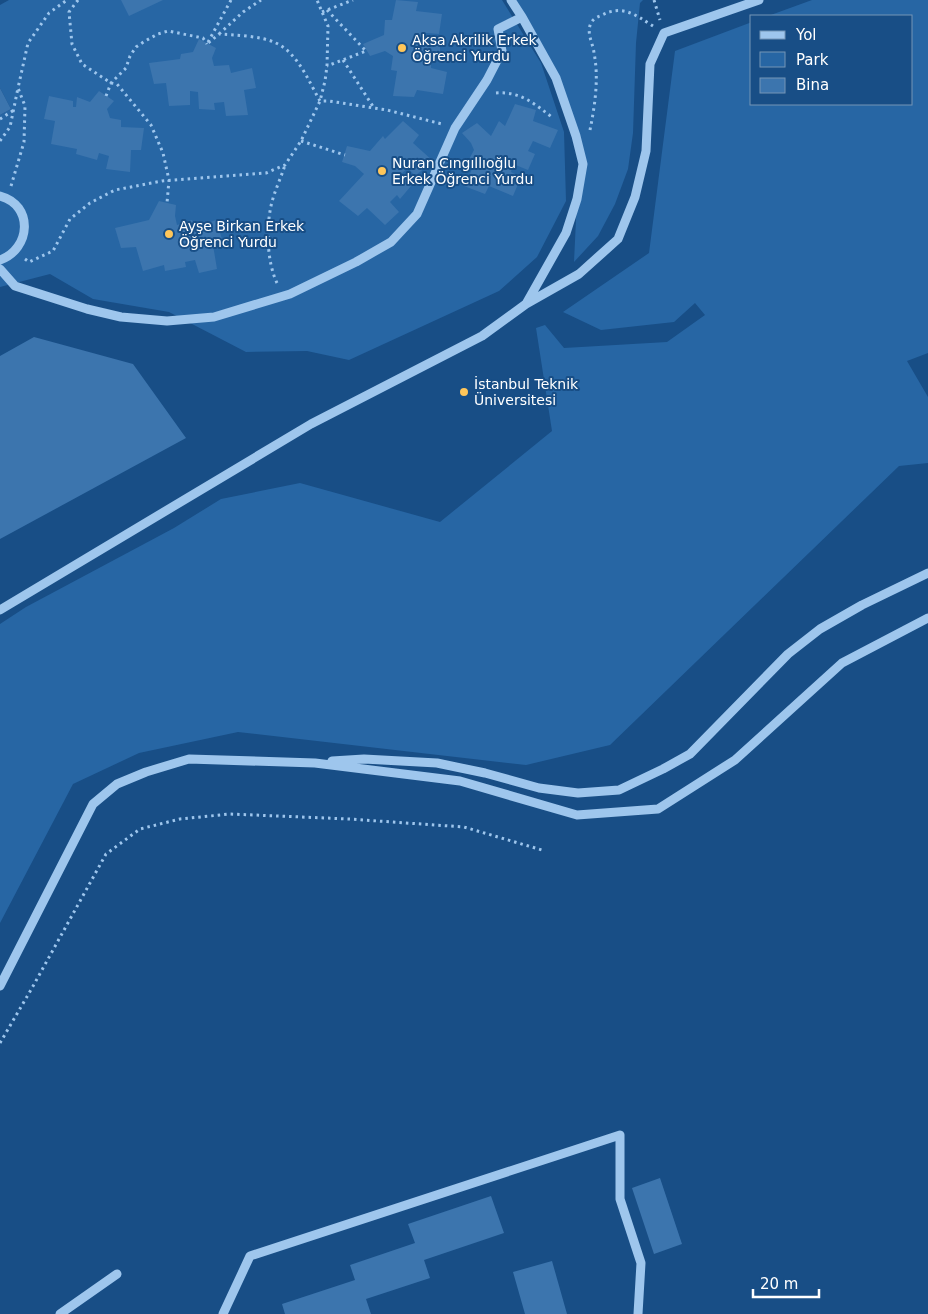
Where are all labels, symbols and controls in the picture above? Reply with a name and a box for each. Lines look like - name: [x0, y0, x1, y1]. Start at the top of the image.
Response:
- legend: [750, 15, 913, 105]
- text: Yol: [795, 26, 817, 44]
- place label: Aksa Akrilik Erkek Öğrenci Yurdu: [412, 32, 537, 64]
- marker: Aksa Akrilik Erkek Öğrenci Yurdu: [396, 42, 408, 54]
- text: Park: [796, 51, 829, 69]
- text: Bina: [796, 76, 829, 94]
- place label: Nuran Cıngıllıoğlu Erkek Öğrenci Yurdu: [392, 155, 533, 187]
- marker: Nuran Cıngıllıoğlu Erkek Öğrenci Yurdu: [376, 165, 388, 177]
- place label: Ayşe Birkan Erkek Öğrenci Yurdu: [179, 218, 305, 250]
- marker: Ayşe Birkan Erkek Öğrenci Yurdu: [163, 228, 175, 240]
- place label: İstanbul Teknik Üniversitesi: [474, 375, 579, 408]
- marker: İstanbul Teknik Üniversitesi: [458, 386, 470, 398]
- scale bar: [753, 1266, 819, 1298]
- text: 20 m: [760, 1275, 798, 1293]

